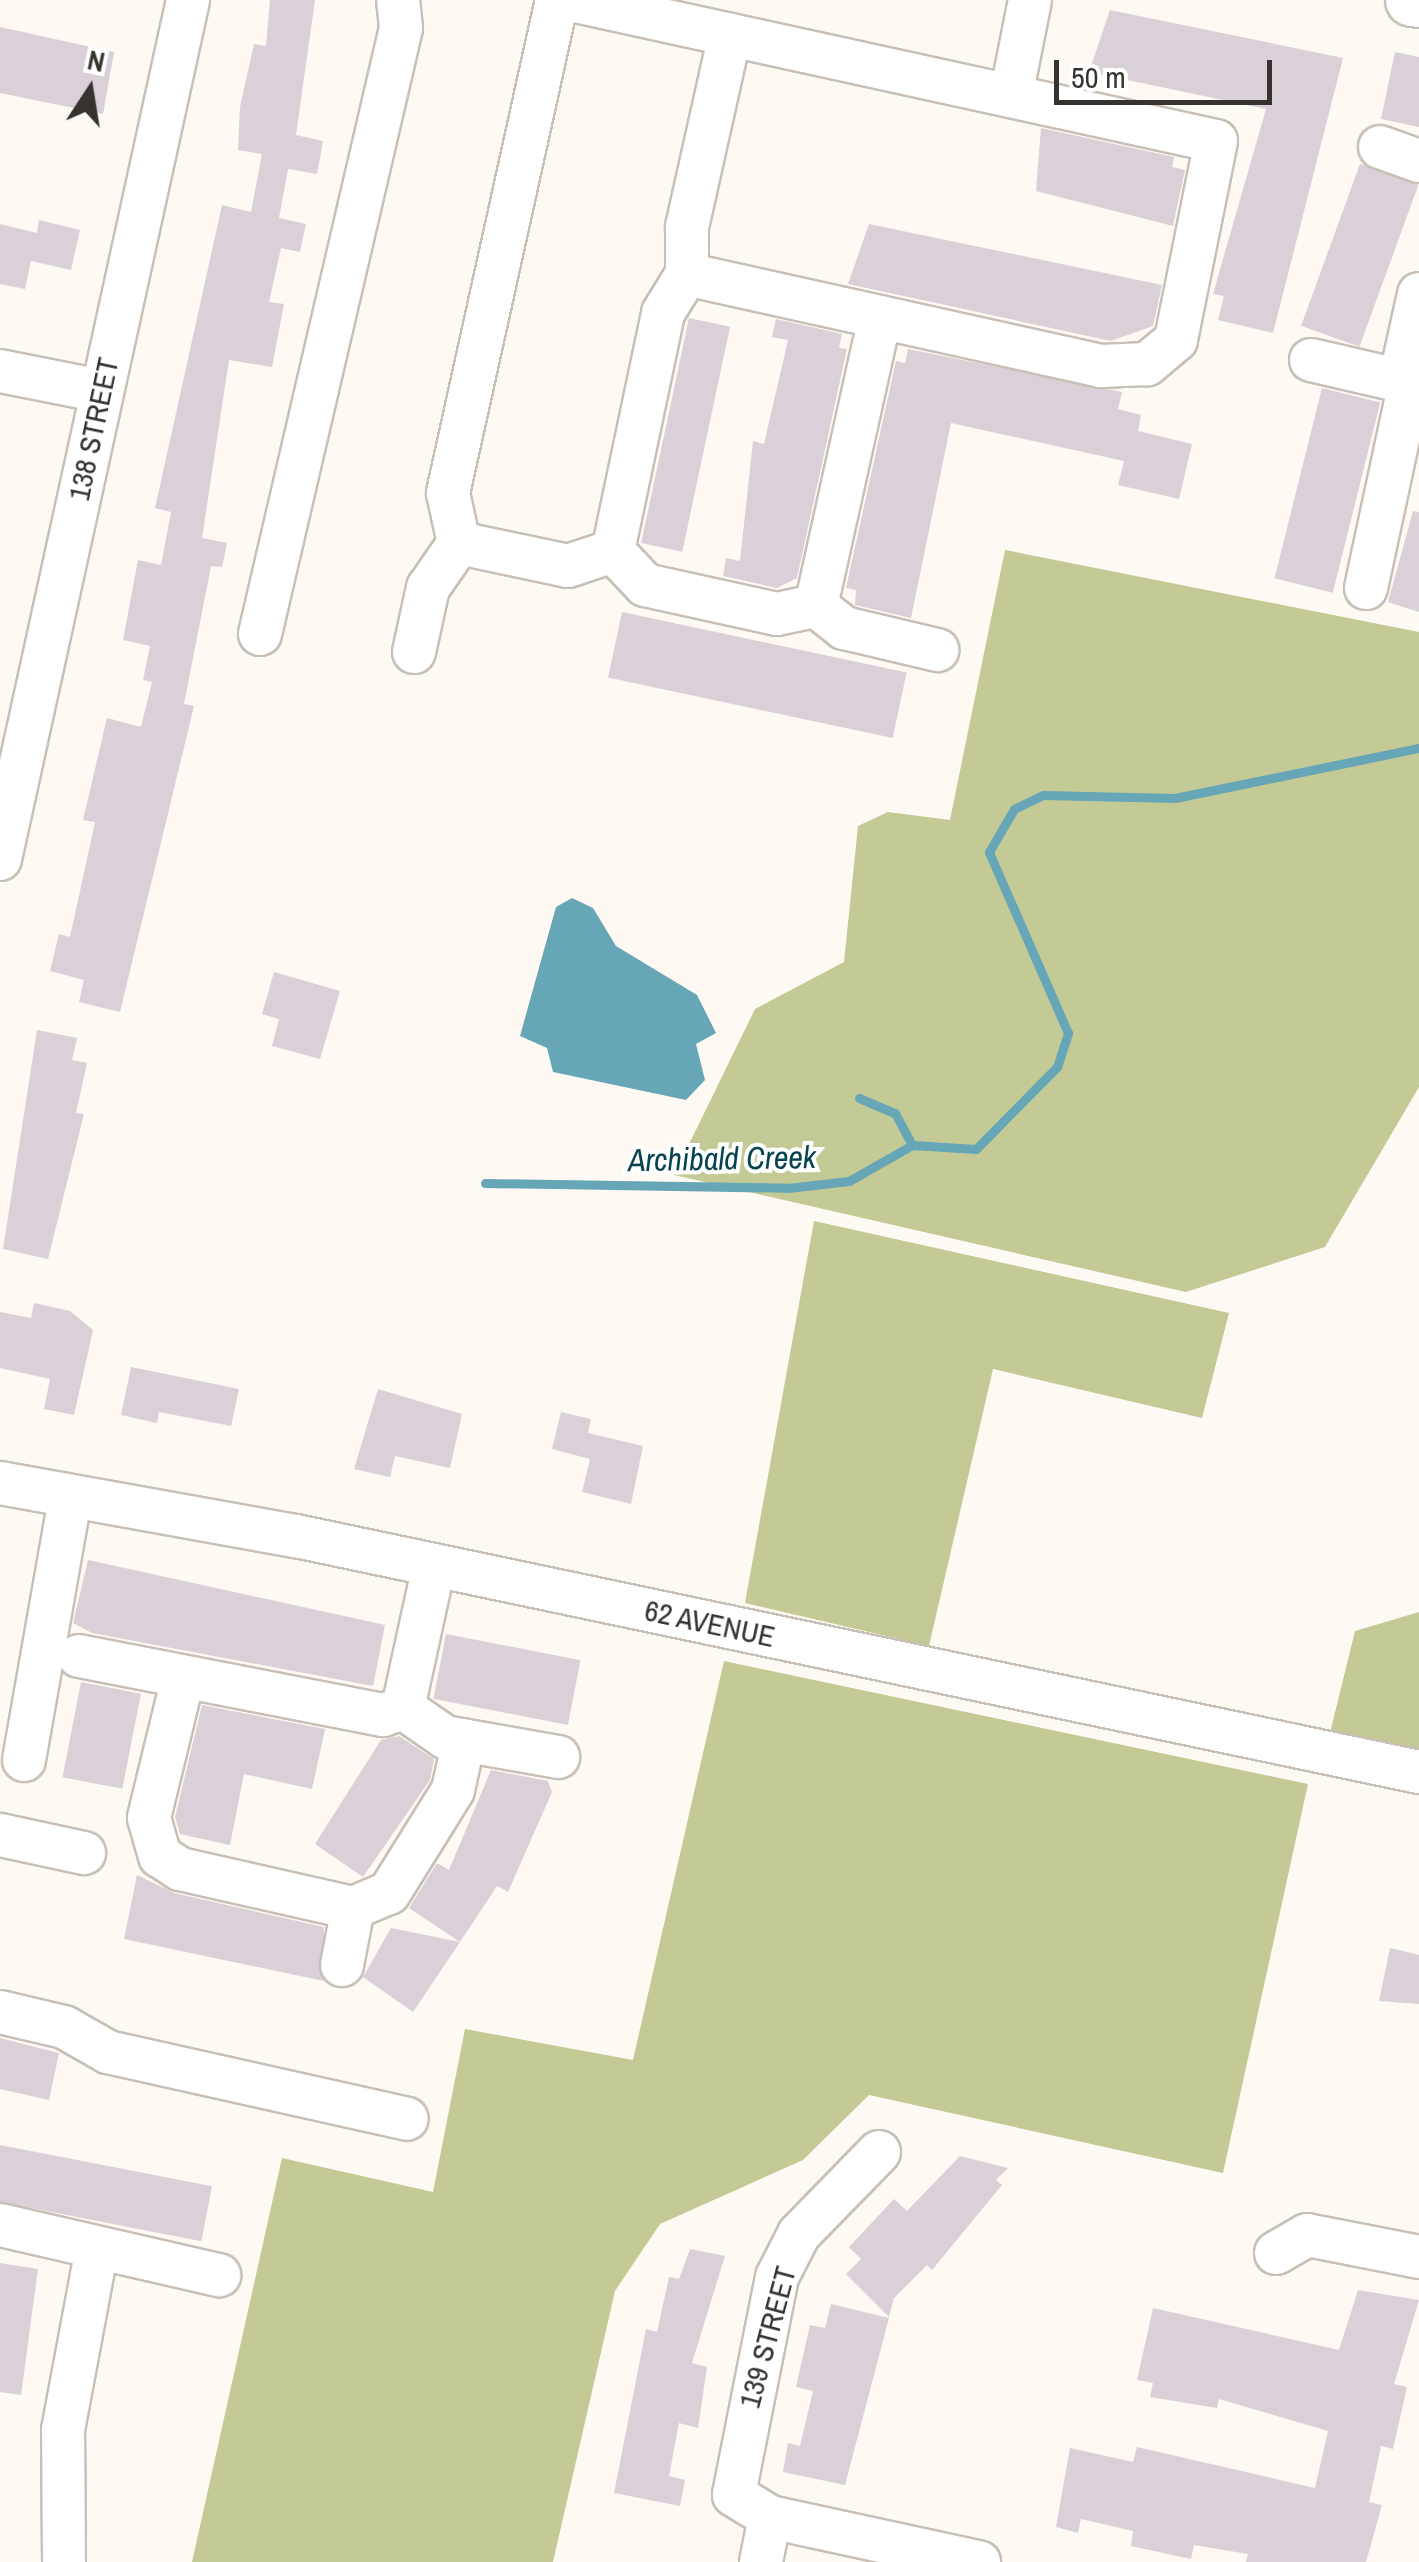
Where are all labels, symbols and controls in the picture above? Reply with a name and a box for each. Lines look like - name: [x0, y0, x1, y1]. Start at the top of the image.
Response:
- north arrow: [40, 40, 140, 140]
- text: N: [84, 40, 108, 81]
- scale bar: [1059, 40, 1276, 102]
- text: 50 m: [1071, 57, 1126, 97]
- street label: 138 STREET: [60, 354, 126, 504]
- water label: Archibald Creek: [628, 1138, 816, 1180]
- street label: 62 AVENUE: [641, 1592, 779, 1654]
- street label: 139 STREET: [731, 2262, 803, 2412]

